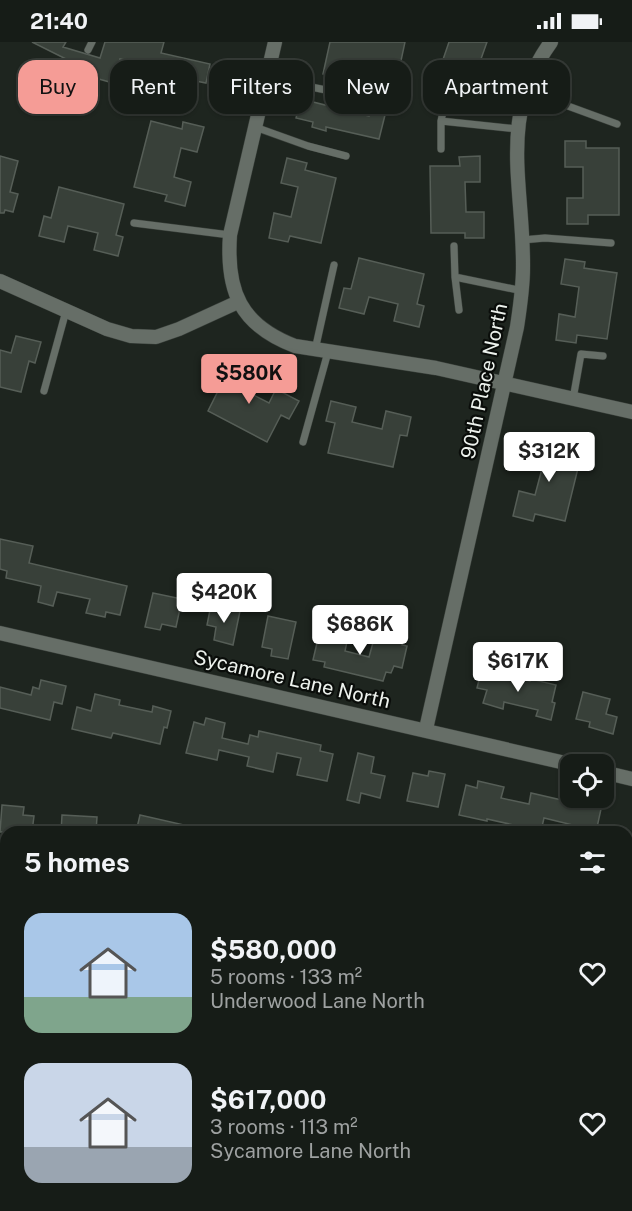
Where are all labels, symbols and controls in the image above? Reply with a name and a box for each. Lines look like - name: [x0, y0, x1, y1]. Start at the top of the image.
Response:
- text: 21:40: [30, 8, 88, 34]
- chip: Buy: [18, 60, 98, 114]
- chip: Rent: [110, 60, 197, 114]
- chip: Filters: [209, 60, 313, 114]
- chip: New: [325, 60, 411, 114]
- chip: Apartment: [423, 60, 570, 114]
- street label: 90th Place North: [456, 301, 512, 461]
- pin: $580K: [207, 354, 291, 405]
- text: $580K: [215, 361, 283, 385]
- pin: $312K: [507, 432, 591, 483]
- text: $312K: [518, 439, 580, 463]
- pin: $420K: [182, 573, 266, 624]
- text: $420K: [191, 580, 257, 604]
- pin: $686K: [318, 605, 402, 656]
- text: $686K: [326, 612, 394, 636]
- pin: $617K: [476, 642, 560, 693]
- street label: Sycamore Lane North: [191, 645, 393, 713]
- text: $617K: [487, 649, 549, 673]
- map controls: [560, 754, 614, 808]
- button: locate: [560, 754, 614, 808]
- icon: filters: [576, 846, 609, 879]
- text: 5 homes: [24, 847, 130, 878]
- text: $580,000: [210, 934, 337, 965]
- icon: home: [72, 937, 144, 1009]
- icon: heart: [576, 957, 609, 990]
- text: 5 rooms · 133 m²: [210, 965, 362, 989]
- text: Underwood Lane North: [210, 989, 425, 1013]
- text: $617,000: [210, 1084, 327, 1115]
- icon: home: [72, 1087, 144, 1159]
- icon: heart: [576, 1107, 609, 1140]
- text: 3 rooms · 113 m²: [210, 1115, 358, 1139]
- text: Sycamore Lane North: [210, 1139, 411, 1163]

